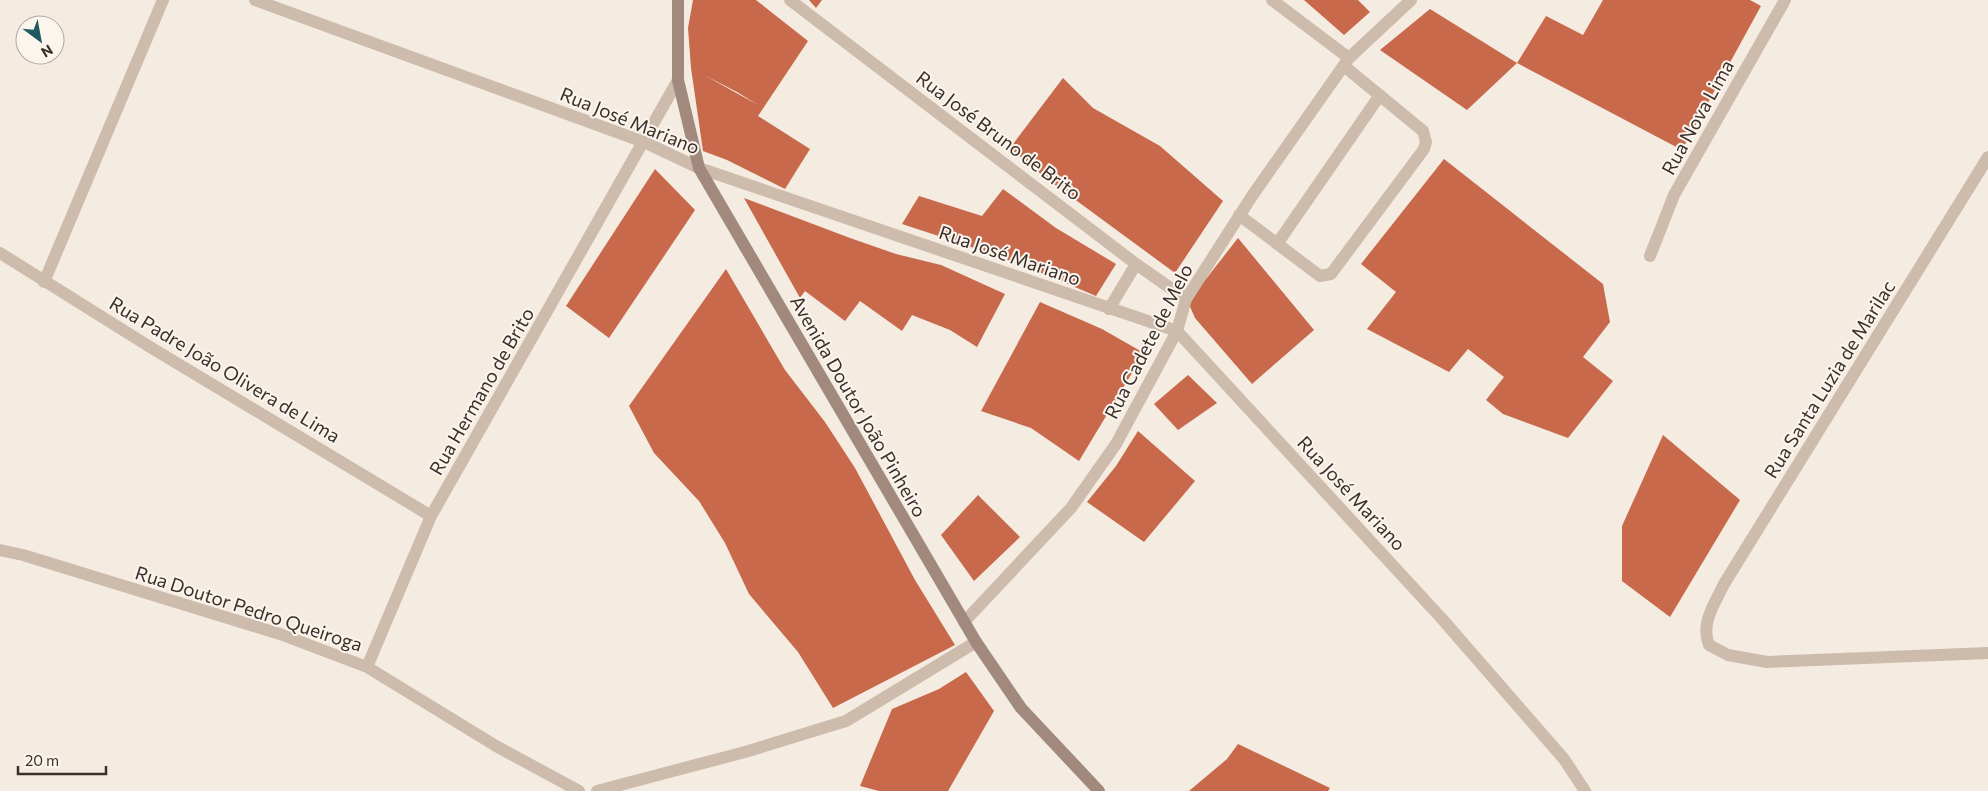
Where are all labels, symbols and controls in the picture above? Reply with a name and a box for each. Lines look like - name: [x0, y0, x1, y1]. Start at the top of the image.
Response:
- north arrow: [15, 15, 65, 65]
- text: N: [38, 41, 56, 61]
- street label: Rua Nova Lima: [1656, 56, 1738, 178]
- street label: Rua José Bruno de Brito: [912, 65, 1086, 205]
- street label: Rua José Mariano: [557, 82, 703, 158]
- street label: Rua José Mariano: [936, 220, 1084, 290]
- street label: Rua Cadete de Melo: [1099, 260, 1197, 422]
- street label: Rua Santa Luzia de Marilac: [1759, 276, 1899, 482]
- street label: Rua Padre João Olivera de Lima: [106, 291, 344, 447]
- street label: Avenida Doutor João Pinheiro: [786, 291, 932, 521]
- street label: Rua Hermano de Brito: [424, 303, 538, 479]
- street label: Rua José Mariano: [1293, 431, 1411, 555]
- street label: Rua Doutor Pedro Queiroga: [132, 560, 366, 656]
- scale bar: [18, 744, 105, 776]
- text: 20 m: [25, 751, 59, 769]

